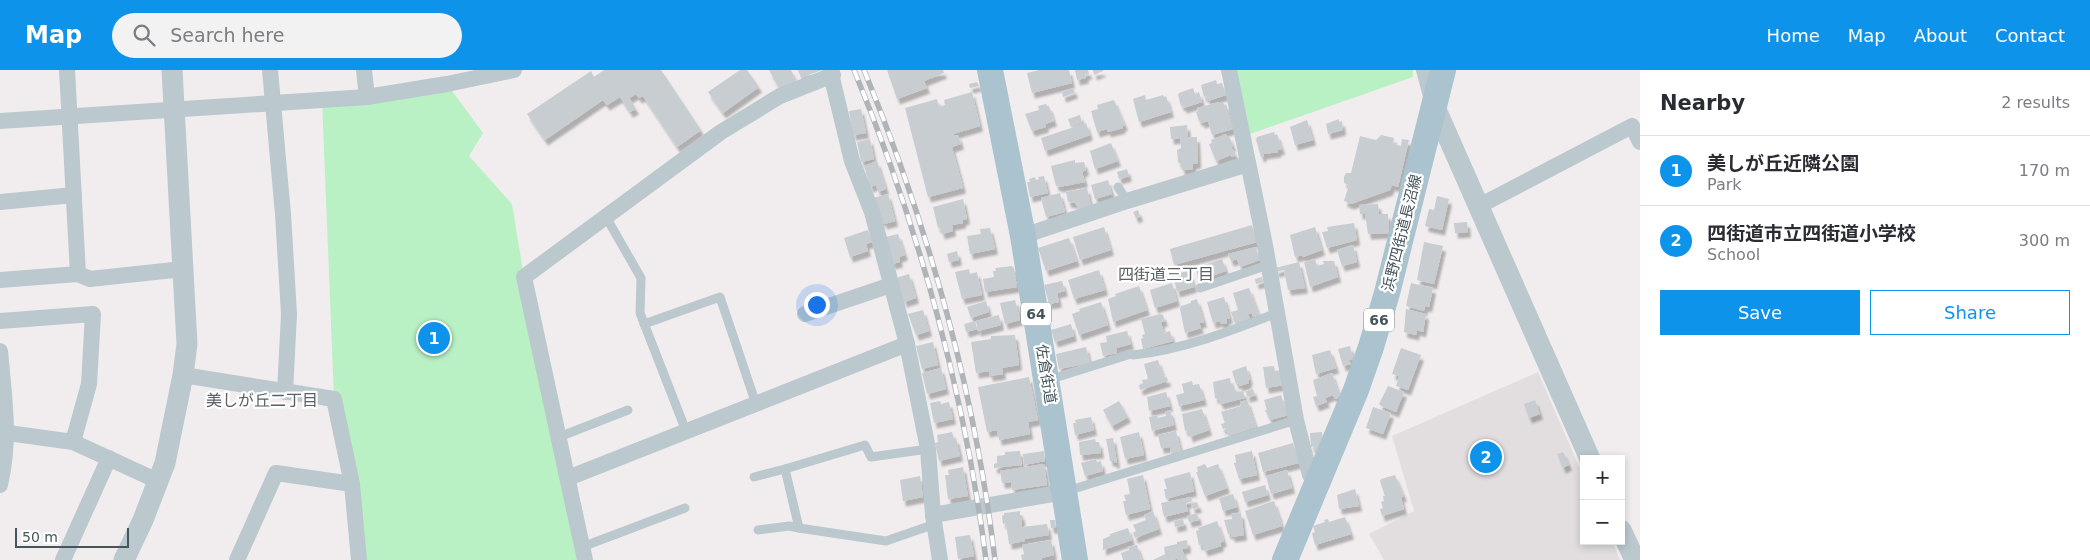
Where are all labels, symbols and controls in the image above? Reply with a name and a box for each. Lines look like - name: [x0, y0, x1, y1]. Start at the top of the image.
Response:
- search box: [112, 13, 462, 58]
- text: Map: [25, 21, 82, 49]
- icon: search: [130, 21, 158, 49]
- text: Search here: [170, 24, 284, 46]
- text: Home: [1767, 25, 1820, 46]
- text: Map: [1848, 25, 1886, 46]
- text: About: [1914, 25, 1967, 46]
- text: Contact: [1995, 25, 2065, 46]
- text: Nearby: [1660, 91, 1745, 115]
- text: 2 results: [2001, 93, 2070, 112]
- text: 美しが丘近隣公園: [1707, 152, 1859, 174]
- text: 1: [1670, 161, 1682, 180]
- text: 170 m: [2019, 161, 2070, 180]
- street label: 浜野四街道長沼線: [1379, 173, 1425, 293]
- text: Park: [1707, 175, 1742, 194]
- text: 四街道市立四街道小学校: [1707, 222, 1916, 244]
- text: 2: [1670, 231, 1682, 250]
- text: 300 m: [2019, 231, 2070, 250]
- text: School: [1707, 245, 1760, 264]
- district label: 四街道三丁目: [1118, 265, 1214, 284]
- button: Save: [1660, 290, 1860, 335]
- button: Share: [1870, 290, 2070, 335]
- your location: [804, 292, 830, 318]
- road number: 64: [1021, 302, 1051, 325]
- road number: 66: [1364, 308, 1394, 332]
- pin: 1: [418, 319, 450, 357]
- street label: 佐倉街道: [1032, 343, 1060, 405]
- district label: 美しが丘二丁目: [206, 391, 318, 410]
- pin: 2: [1470, 438, 1502, 476]
- map controls: [1580, 455, 1625, 545]
- button: +: [1580, 455, 1625, 500]
- button: −: [1580, 500, 1625, 545]
- scale bar: [15, 525, 129, 548]
- text: 50 m: [22, 529, 58, 545]

